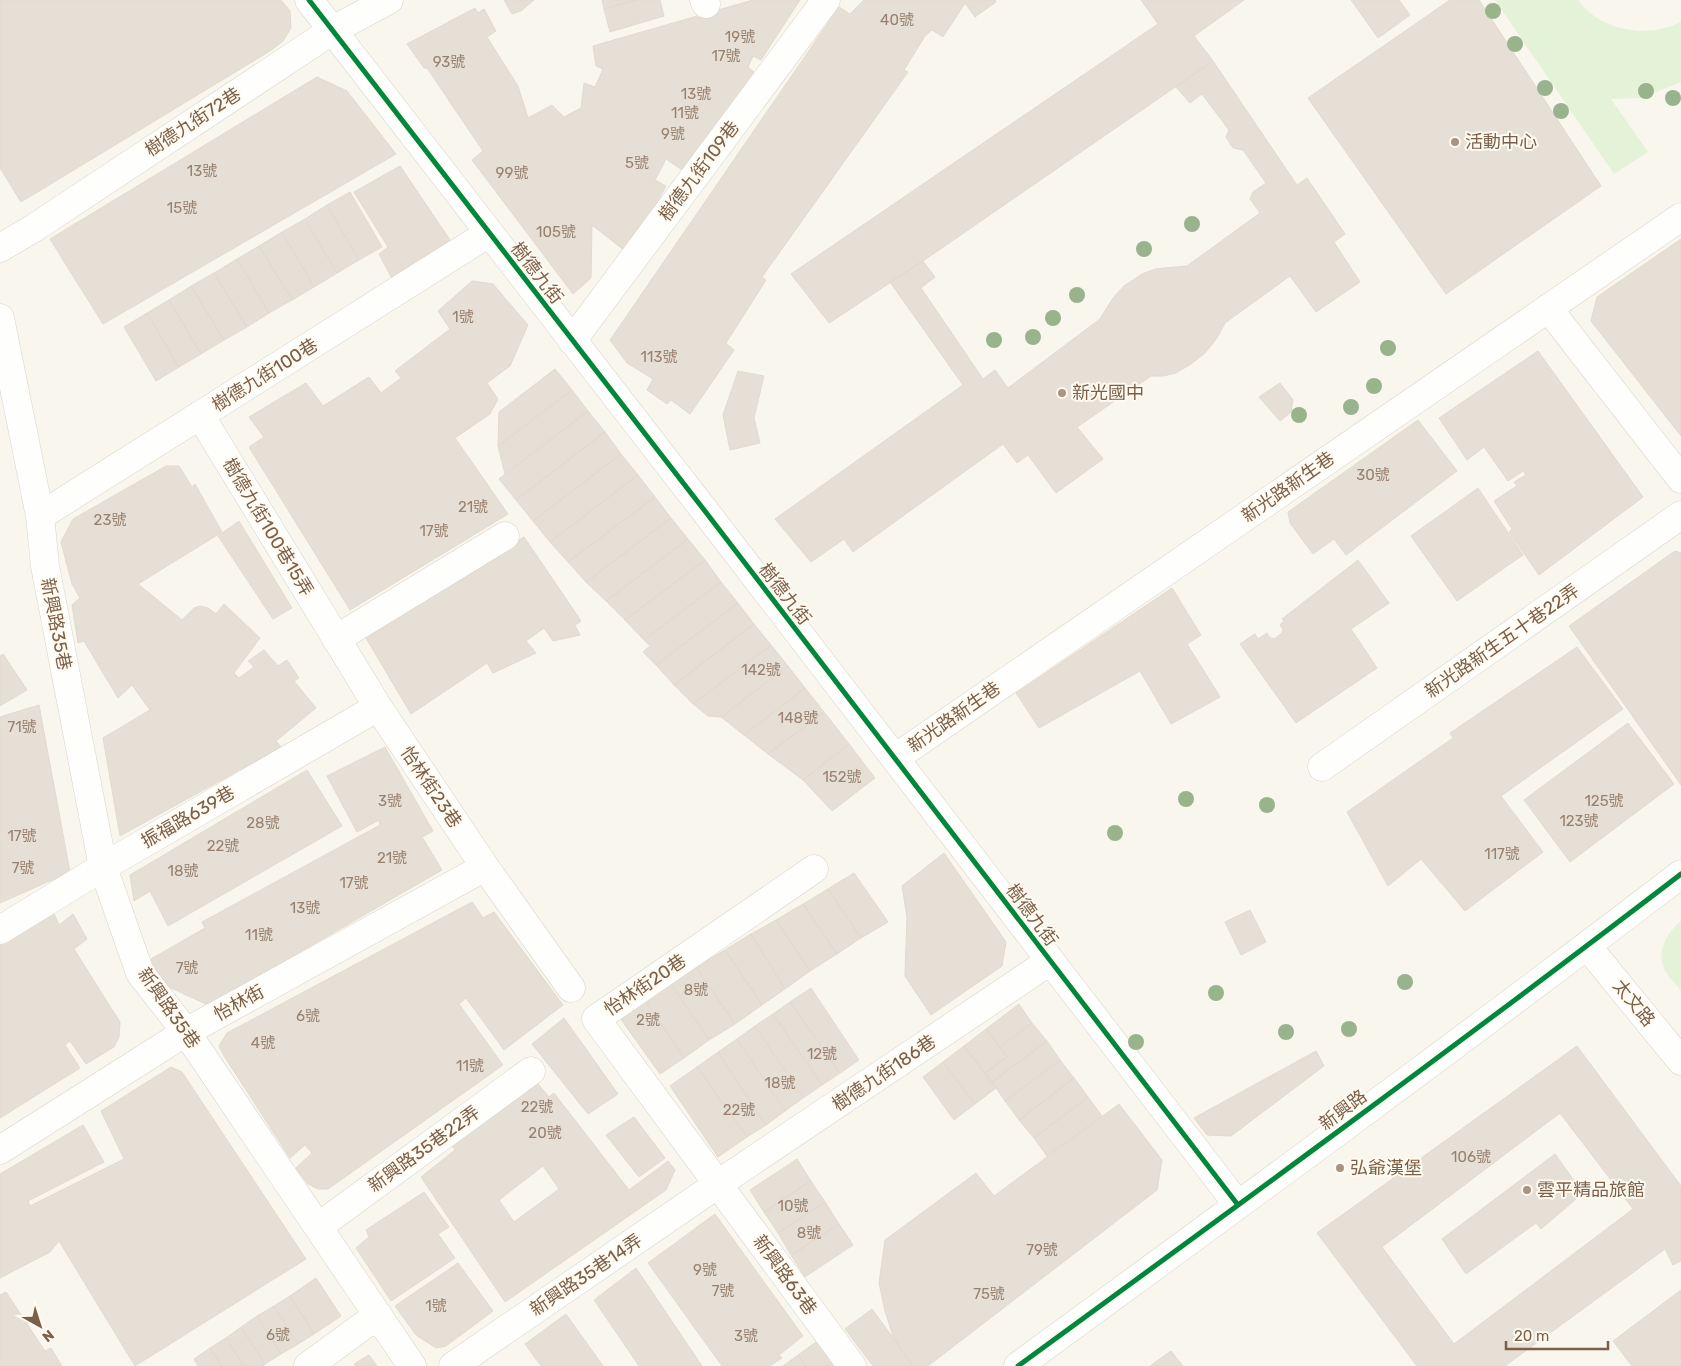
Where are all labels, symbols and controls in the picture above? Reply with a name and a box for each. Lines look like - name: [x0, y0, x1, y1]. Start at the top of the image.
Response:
- house number: 40號: [880, 11, 914, 29]
- house number: 19號: [725, 28, 755, 46]
- house number: 17號: [711, 47, 741, 65]
- house number: 93號: [433, 53, 465, 71]
- street label: 樹德九街72巷: [141, 83, 245, 161]
- house number: 13號: [681, 85, 711, 103]
- house number: 11號: [671, 104, 699, 122]
- street label: 樹德九街109巷: [654, 117, 744, 225]
- house number: 9號: [661, 125, 685, 143]
- place label: 活動中心: [1465, 131, 1537, 153]
- marker: 活動中心: [1449, 136, 1461, 148]
- house number: 5號: [625, 154, 649, 172]
- house number: 13號: [187, 162, 217, 180]
- house number: 99號: [496, 164, 528, 182]
- house number: 15號: [167, 199, 197, 217]
- house number: 105號: [536, 223, 576, 241]
- street label: 樹德九街: [506, 238, 568, 308]
- house number: 1號: [452, 308, 474, 326]
- street label: 樹德九街100巷: [208, 334, 322, 416]
- house number: 113號: [641, 348, 677, 366]
- place label: 新光國中: [1072, 382, 1144, 404]
- marker: 新光國中: [1056, 387, 1068, 399]
- street label: 新光路新生巷: [1237, 447, 1339, 527]
- street label: 樹德九街100巷15弄: [218, 454, 318, 600]
- house number: 30號: [1356, 466, 1390, 484]
- house number: 21號: [458, 498, 488, 516]
- house number: 23號: [94, 511, 126, 529]
- house number: 17號: [419, 522, 449, 540]
- street label: 樹德九街: [754, 559, 816, 629]
- street label: 新興路35巷: [36, 576, 76, 672]
- street label: 新光路新生五十巷22弄: [1421, 579, 1583, 703]
- house number: 142號: [741, 661, 781, 679]
- street label: 新光路新生巷: [903, 677, 1005, 757]
- house number: 148號: [778, 709, 818, 727]
- house number: 71號: [7, 718, 37, 736]
- street label: 怡林街23巷: [396, 742, 466, 832]
- house number: 152號: [822, 768, 862, 786]
- street label: 振福路639巷: [137, 781, 239, 853]
- house number: 3號: [378, 792, 402, 810]
- house number: 125號: [1584, 792, 1624, 810]
- house number: 123號: [1559, 812, 1599, 830]
- house number: 28號: [246, 814, 280, 832]
- house number: 17號: [7, 827, 37, 845]
- house number: 22號: [207, 837, 239, 855]
- house number: 117號: [1484, 845, 1520, 863]
- house number: 21號: [377, 849, 407, 867]
- house number: 7號: [12, 859, 34, 877]
- house number: 18號: [168, 862, 198, 880]
- house number: 17號: [339, 874, 369, 892]
- street label: 樹德九街: [1002, 880, 1062, 950]
- house number: 13號: [290, 899, 320, 917]
- house number: 11號: [245, 926, 273, 944]
- street label: 怡林街20巷: [600, 950, 690, 1020]
- house number: 7號: [176, 959, 198, 977]
- street label: 新興路35巷: [133, 963, 205, 1053]
- street label: 太文路: [1608, 975, 1660, 1031]
- street label: 怡林街: [210, 980, 268, 1026]
- house number: 8號: [684, 981, 708, 999]
- house number: 6號: [296, 1007, 320, 1025]
- house number: 2號: [636, 1011, 660, 1029]
- street label: 樹德九街186巷: [828, 1030, 940, 1116]
- house number: 4號: [251, 1034, 275, 1052]
- house number: 12號: [807, 1045, 837, 1063]
- house number: 11號: [456, 1057, 484, 1075]
- house number: 18號: [765, 1074, 795, 1092]
- street label: 新興路: [1315, 1085, 1371, 1135]
- house number: 22號: [521, 1098, 553, 1116]
- street label: 新興路35巷22弄: [364, 1101, 484, 1197]
- house number: 22號: [723, 1101, 755, 1119]
- house number: 20號: [528, 1124, 562, 1142]
- house number: 106號: [1451, 1148, 1491, 1166]
- place label: 弘爺漢堡: [1350, 1157, 1422, 1179]
- marker: 弘爺漢堡: [1334, 1162, 1346, 1174]
- place label: 雲平精品旅館: [1537, 1179, 1645, 1201]
- marker: 雲平精品旅館: [1521, 1184, 1533, 1196]
- house number: 10號: [778, 1197, 808, 1215]
- house number: 8號: [797, 1224, 821, 1242]
- street label: 新興路35巷14弄: [526, 1229, 646, 1321]
- street label: 新興路63巷: [749, 1231, 821, 1319]
- house number: 79號: [1026, 1241, 1058, 1259]
- house number: 9號: [693, 1261, 717, 1279]
- house number: 7號: [712, 1282, 734, 1300]
- house number: 75號: [973, 1285, 1005, 1303]
- house number: 1號: [425, 1297, 447, 1315]
- north arrow: [15, 1301, 65, 1351]
- scale bar: [1506, 1318, 1608, 1350]
- text: N: [39, 1326, 57, 1345]
- house number: 6號: [266, 1326, 290, 1344]
- house number: 3號: [734, 1327, 758, 1345]
- text: 20 m: [1514, 1327, 1549, 1345]

